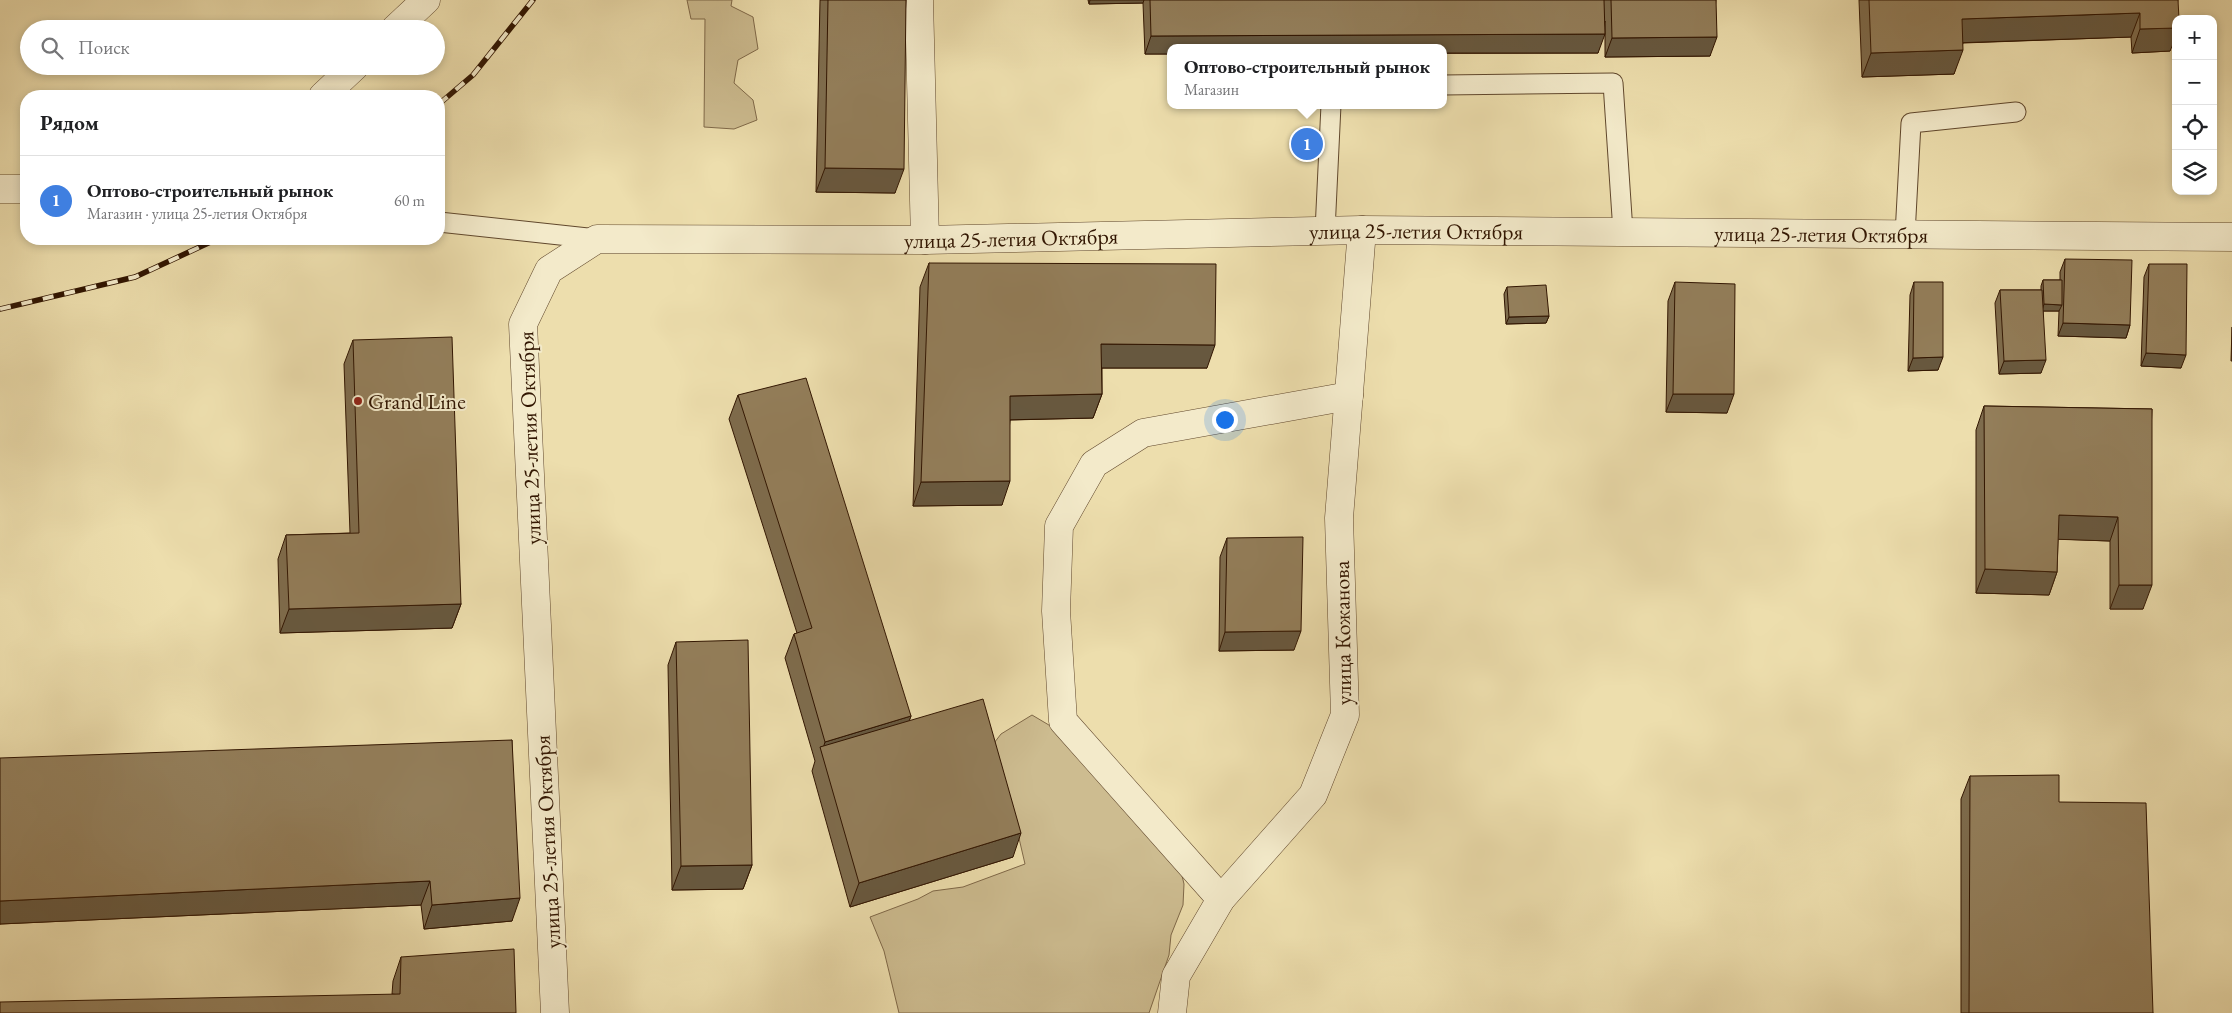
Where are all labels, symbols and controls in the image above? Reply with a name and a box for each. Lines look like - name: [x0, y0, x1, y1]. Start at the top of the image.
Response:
- map controls: [2172, 15, 2217, 195]
- button: +: [2172, 15, 2217, 60]
- search box: [20, 20, 445, 75]
- icon: search: [38, 34, 66, 62]
- text: Поиск: [78, 35, 130, 60]
- popup: [1167, 44, 1447, 109]
- text: Оптово-строительный рынок: [1184, 54, 1430, 79]
- button: −: [2172, 60, 2217, 105]
- text: Магазин: [1184, 79, 1239, 100]
- button: locate: [2172, 105, 2217, 150]
- text: Рядом: [40, 109, 99, 136]
- pin: 1: [1291, 125, 1323, 163]
- button: layers: [2172, 150, 2217, 195]
- text: Оптово-строительный рынок: [87, 178, 333, 203]
- text: 1: [52, 190, 60, 211]
- text: 60 m: [394, 190, 425, 211]
- text: Магазин · улица 25-летия Октября: [87, 203, 307, 224]
- street label: улица 25-летия Октября: [1309, 216, 1523, 246]
- street label: улица 25-летия Октября: [1714, 219, 1928, 250]
- street label: улица 25-летия Октября: [904, 222, 1119, 255]
- street label: улица 25-летия Октября: [511, 330, 548, 545]
- place label: Grand Line: [368, 387, 466, 416]
- marker: Grand Line: [352, 395, 364, 407]
- your location: [1212, 407, 1238, 433]
- street label: улица Кожанова: [1327, 560, 1358, 706]
- street label: улица 25-летия Октября: [527, 734, 568, 950]

